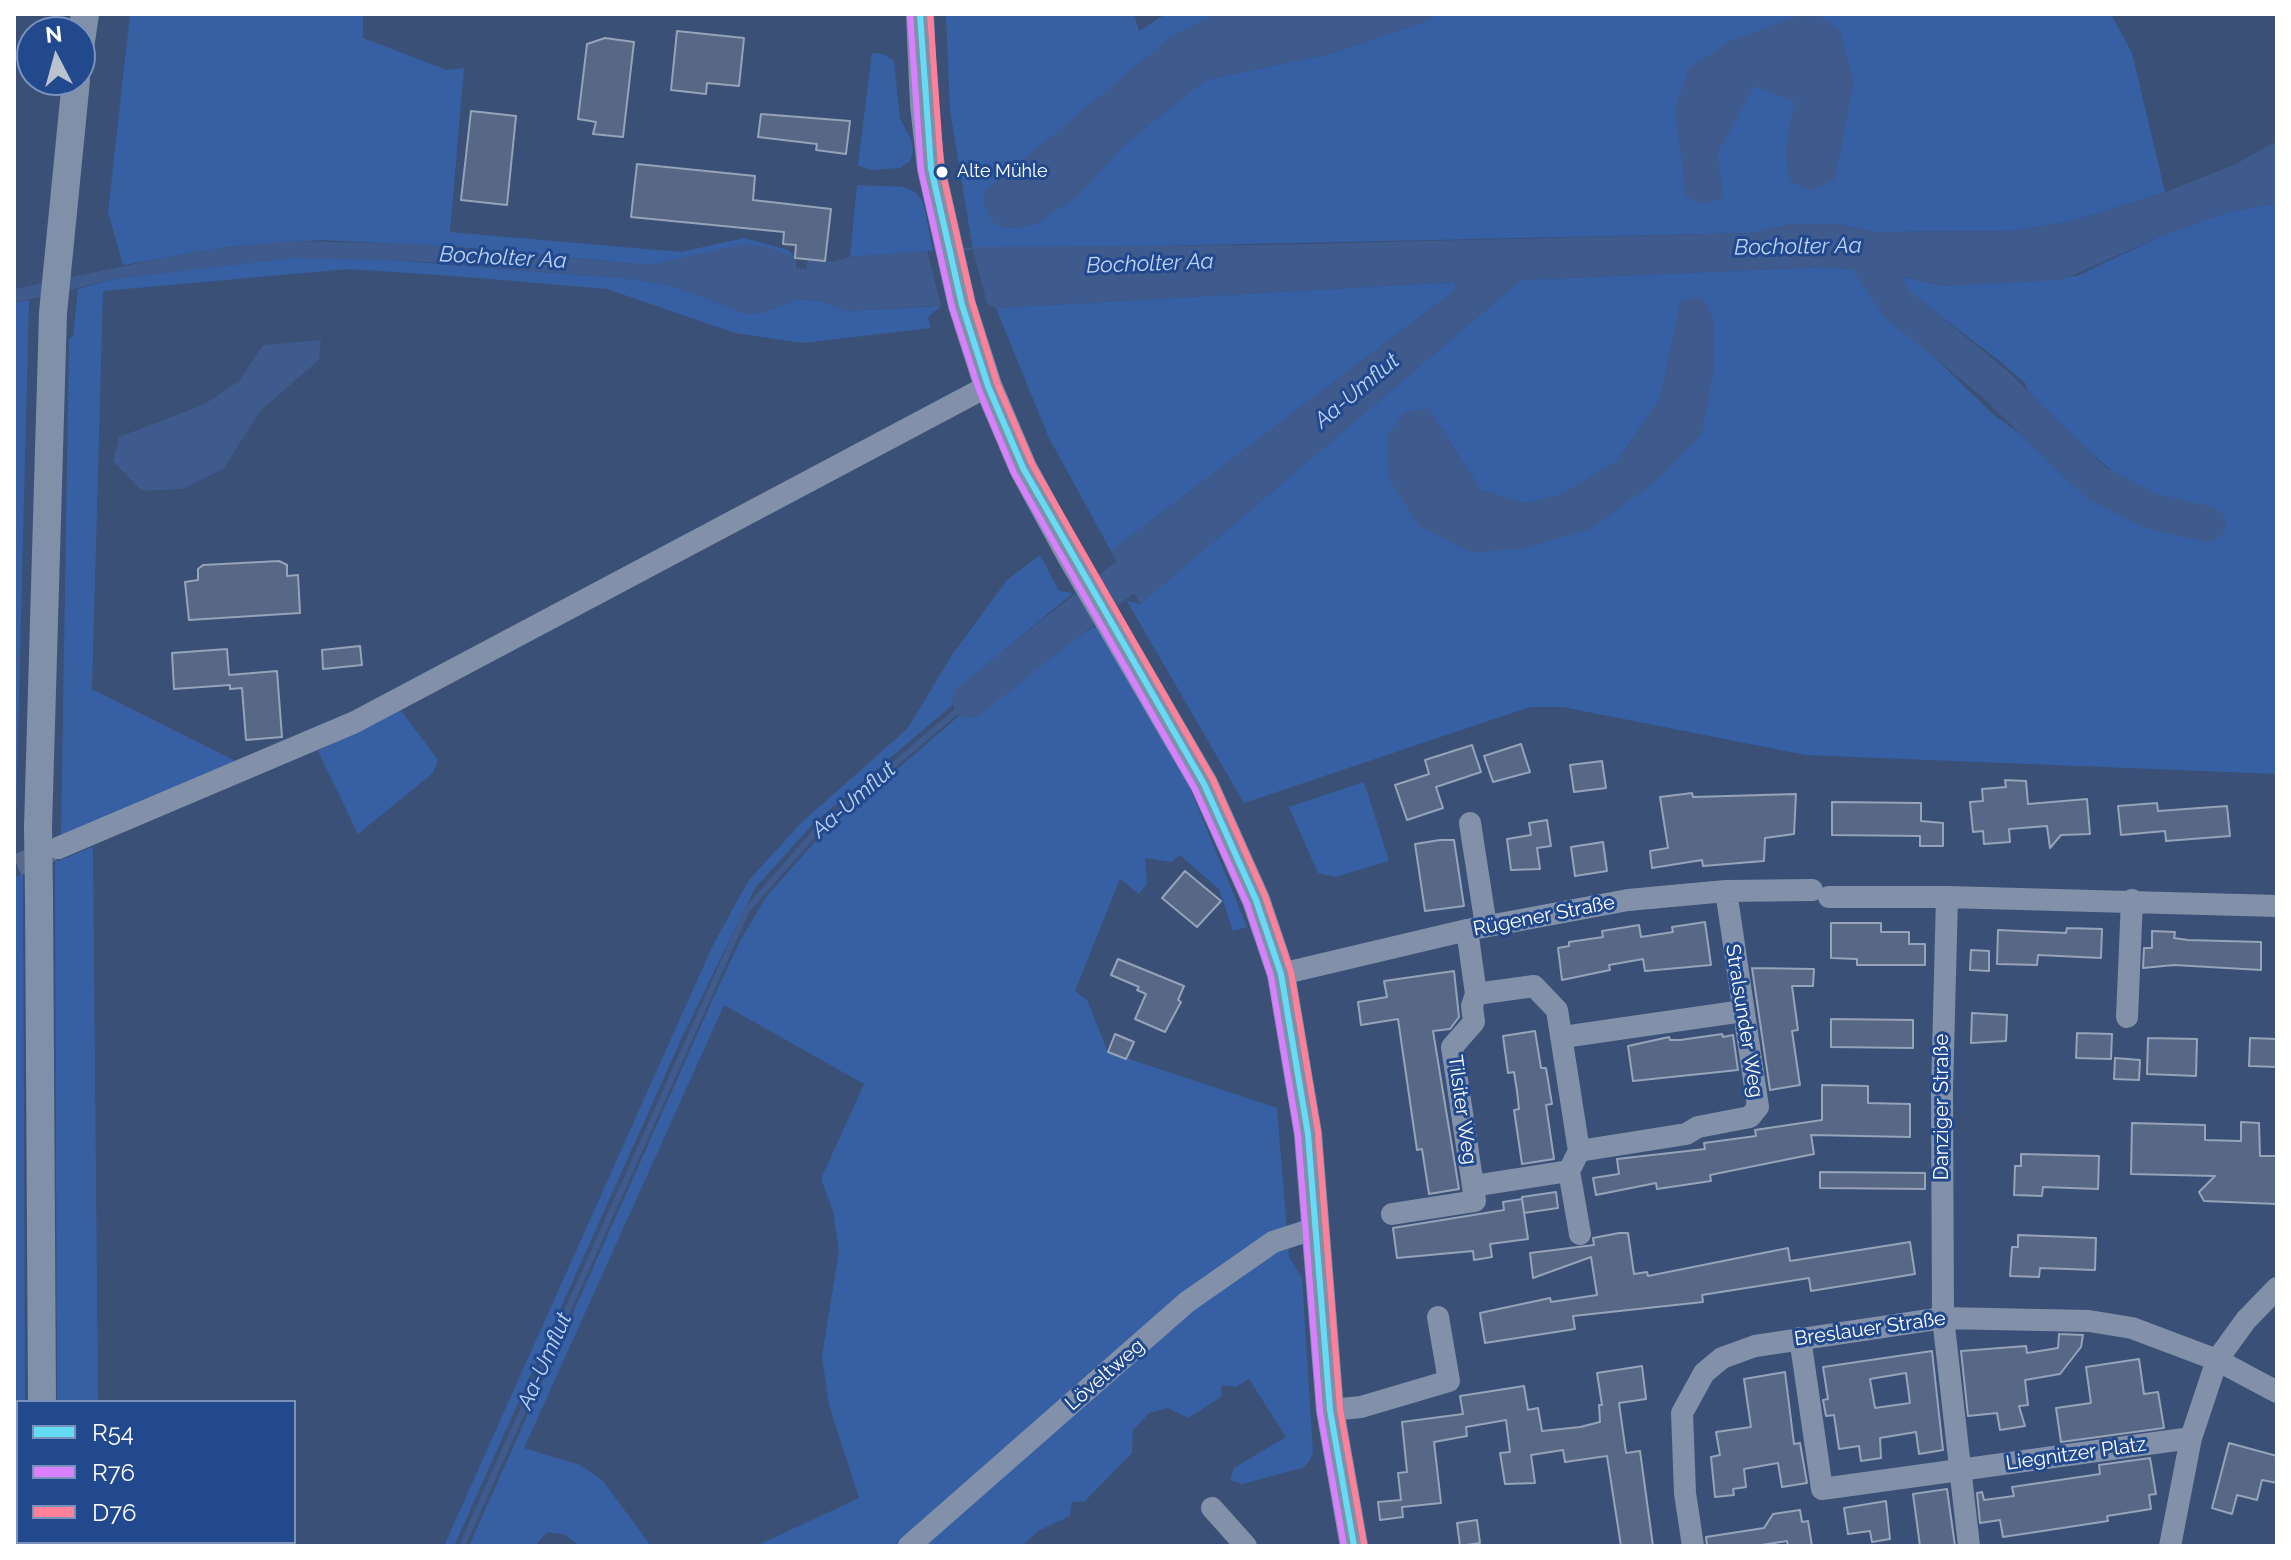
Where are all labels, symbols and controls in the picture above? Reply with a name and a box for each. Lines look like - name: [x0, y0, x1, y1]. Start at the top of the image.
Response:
- north arrow: [16, 16, 96, 96]
- text: N: [44, 20, 63, 48]
- place label: Alte Mühle: [957, 161, 1048, 183]
- marker: Alte Mühle: [934, 164, 950, 180]
- water label: Bocholter Aa: [1734, 233, 1862, 261]
- water label: Bocholter Aa: [439, 241, 567, 275]
- water label: Bocholter Aa: [1086, 249, 1214, 279]
- water label: Aa-Umflut: [1309, 348, 1405, 434]
- water label: Aa-Umflut: [807, 756, 901, 844]
- street label: Rügener Straße: [1471, 891, 1617, 941]
- street label: Stralsunder Weg: [1720, 942, 1768, 1100]
- street label: Danziger Straße: [1930, 1034, 1954, 1180]
- street label: Tilsiter Weg: [1442, 1054, 1482, 1166]
- street label: Breslauer Straße: [1793, 1306, 1947, 1352]
- water label: Aa-Umflut: [512, 1309, 578, 1413]
- street label: Löveltweg: [1060, 1334, 1150, 1416]
- legend: [16, 1400, 296, 1544]
- text: R54: [92, 1418, 134, 1447]
- street label: Liegnitzer Platz: [2004, 1432, 2148, 1476]
- text: R76: [92, 1458, 135, 1487]
- text: D76: [92, 1498, 136, 1527]

